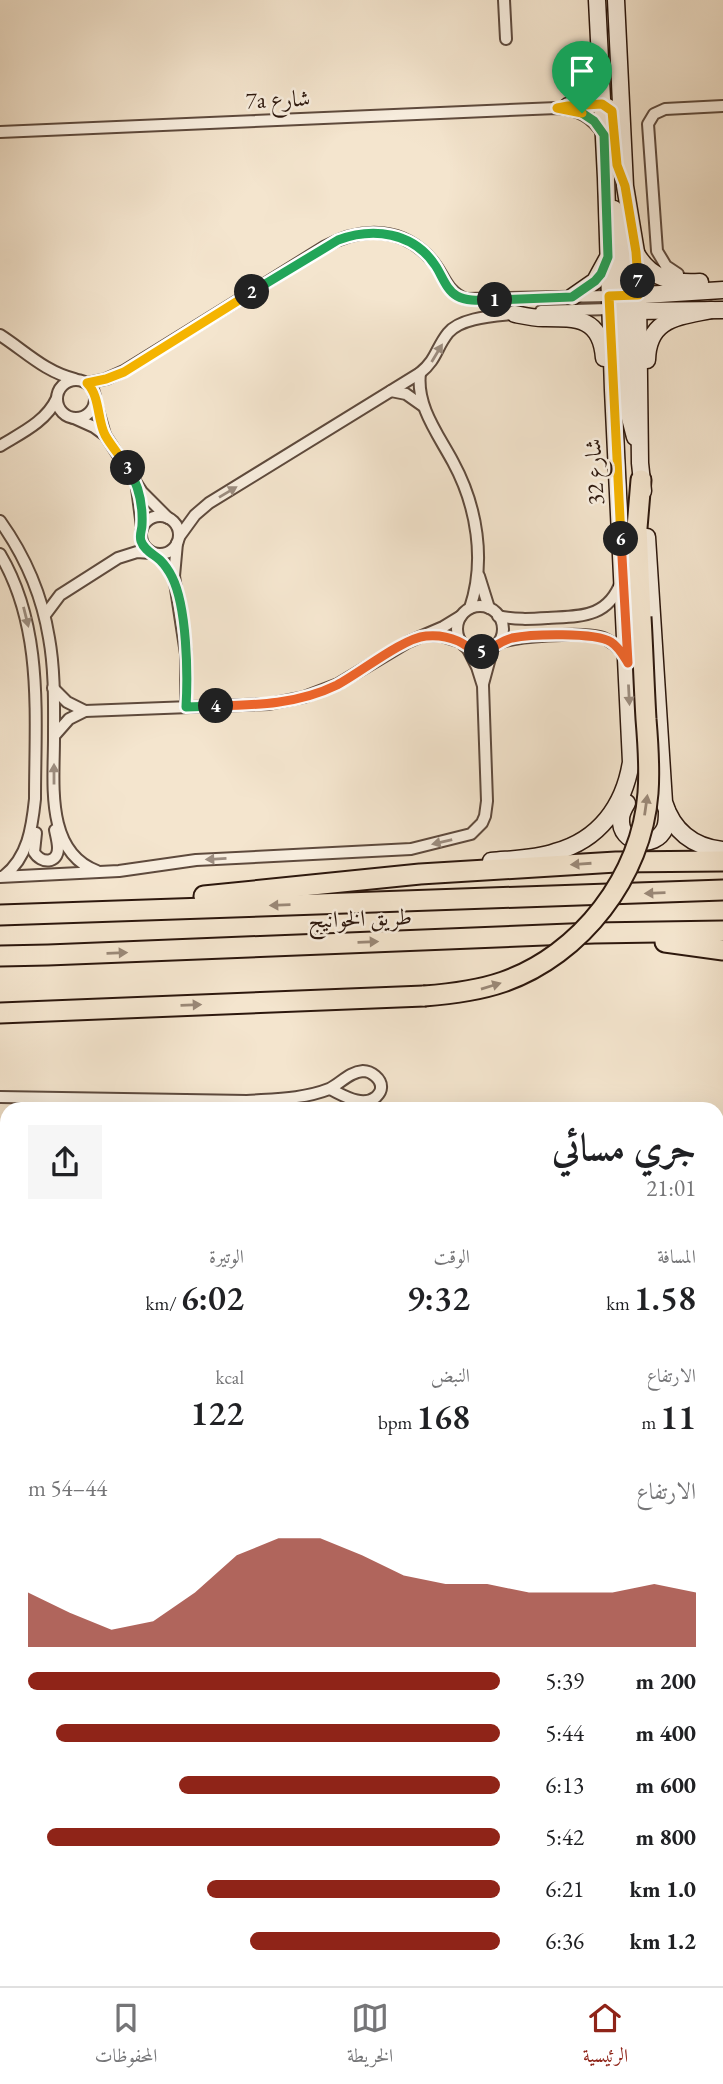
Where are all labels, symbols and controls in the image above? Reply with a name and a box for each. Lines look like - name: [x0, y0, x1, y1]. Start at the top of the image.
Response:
- pin: [552, 41, 612, 113]
- icon: arrive: [563, 52, 601, 90]
- street label: 7a شارع: [245, 83, 311, 120]
- pin: 7: [620, 264, 656, 298]
- text: 7: [632, 268, 643, 293]
- pin: 2: [234, 274, 270, 310]
- text: 2: [246, 279, 257, 304]
- pin: 1: [477, 282, 512, 318]
- text: 1: [489, 287, 500, 312]
- one-way arrow: [430, 343, 443, 362]
- street label: شارع 32: [577, 438, 616, 506]
- pin: 3: [110, 450, 146, 486]
- text: 3: [122, 455, 133, 480]
- one-way arrow: [219, 485, 238, 498]
- pin: 6: [604, 522, 638, 556]
- text: 6: [615, 526, 626, 551]
- one-way arrow: [21, 606, 32, 628]
- pin: 5: [464, 634, 500, 670]
- text: 5: [476, 639, 487, 664]
- one-way arrow: [624, 685, 635, 707]
- pin: 4: [198, 688, 234, 724]
- text: 4: [210, 693, 221, 718]
- one-way arrow: [48, 762, 59, 784]
- one-way arrow: [641, 793, 652, 815]
- one-way arrow: [431, 837, 453, 848]
- one-way arrow: [205, 854, 227, 865]
- one-way arrow: [570, 859, 592, 870]
- one-way arrow: [644, 887, 666, 898]
- one-way arrow: [269, 899, 291, 911]
- street label: طريق الخوانيج: [308, 901, 413, 941]
- one-way arrow: [358, 937, 380, 948]
- one-way arrow: [106, 947, 128, 958]
- one-way arrow: [481, 980, 502, 990]
- one-way arrow: [180, 1000, 202, 1011]
- text: جري مسائي: [552, 1122, 696, 1171]
- button: share: [28, 1125, 102, 1199]
- text: 21:01: [646, 1173, 696, 1203]
- text: الوتيرة: [209, 1244, 244, 1269]
- text: الوقت: [434, 1244, 470, 1269]
- text: المسافة: [657, 1244, 696, 1269]
- text: 6:02: [181, 1275, 244, 1320]
- text: 9:32: [407, 1275, 470, 1320]
- text: 1.58: [634, 1275, 696, 1320]
- text: /km: [146, 1291, 181, 1316]
- text: km: [606, 1291, 634, 1316]
- text: النبض: [431, 1363, 470, 1388]
- text: الارتفاع: [647, 1363, 696, 1388]
- text: kcal: [215, 1365, 244, 1390]
- text: 122: [190, 1390, 244, 1435]
- text: 168: [416, 1394, 470, 1439]
- text: 11: [660, 1394, 696, 1439]
- text: bpm: [378, 1410, 416, 1435]
- text: m: [641, 1410, 660, 1435]
- text: 44–54 m: [28, 1473, 107, 1503]
- text: الارتفاع: [636, 1476, 696, 1506]
- text: 5:39: [545, 1666, 584, 1696]
- text: 200 m: [635, 1666, 696, 1696]
- text: 5:44: [545, 1718, 584, 1748]
- text: 400 m: [635, 1718, 696, 1748]
- text: 6:13: [545, 1770, 584, 1800]
- text: 600 m: [635, 1770, 696, 1800]
- text: 5:42: [545, 1822, 584, 1852]
- text: 800 m: [635, 1822, 696, 1852]
- text: 6:21: [545, 1874, 584, 1904]
- text: 1.0 km: [629, 1874, 696, 1904]
- text: 6:36: [545, 1926, 584, 1956]
- text: 1.2 km: [629, 1926, 696, 1956]
- tab: المحفوظات: [95, 1999, 157, 2074]
- tab: الخريطة: [347, 1999, 393, 2074]
- tab: الرئيسية: [583, 1999, 628, 2074]

